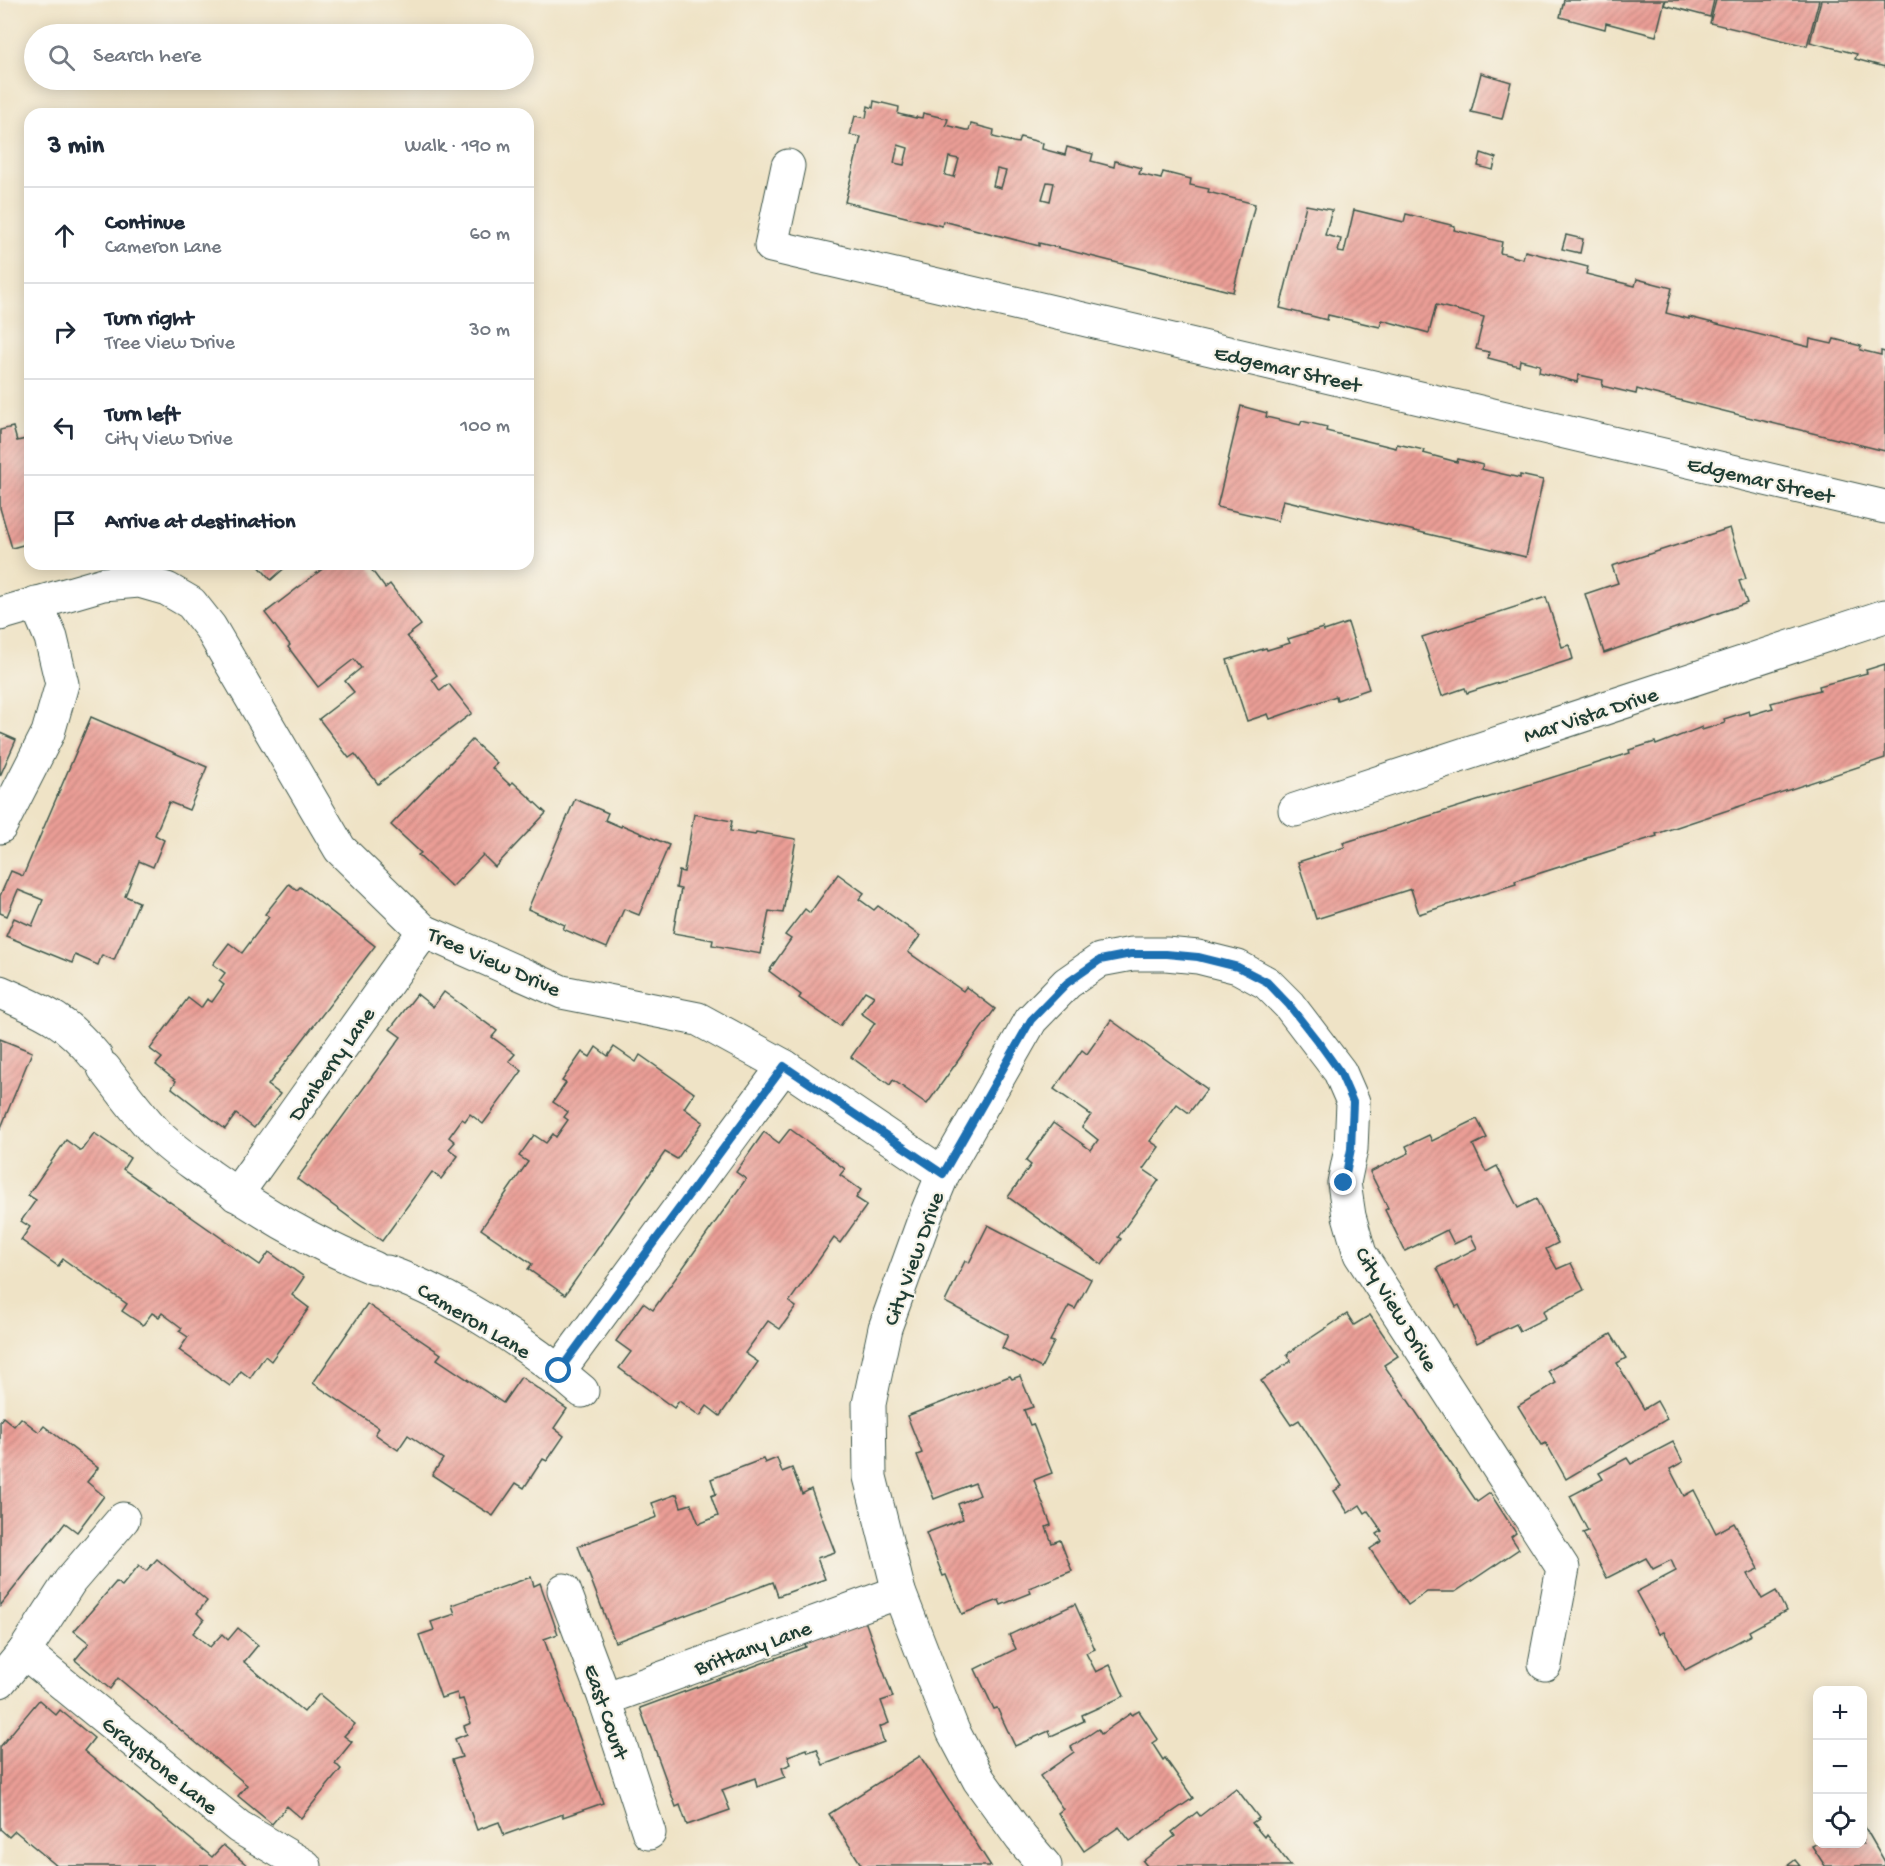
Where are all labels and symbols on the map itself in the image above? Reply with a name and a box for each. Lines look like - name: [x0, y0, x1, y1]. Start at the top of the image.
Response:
- street label: Edgemar Street: [1211, 341, 1365, 401]
- street label: Edgemar Street: [1684, 452, 1838, 512]
- street label: Mar Vista Drive: [1521, 683, 1662, 751]
- street label: Tree View Drive: [421, 922, 564, 1005]
- street label: Danberry Lane: [283, 1003, 383, 1129]
- route end: [1330, 1169, 1356, 1195]
- street label: City View Drive: [880, 1188, 952, 1330]
- street label: City View Drive: [1347, 1243, 1442, 1377]
- street label: Cameron Lane: [411, 1278, 535, 1367]
- route start: [545, 1357, 571, 1383]
- street label: Brittany Lane: [690, 1616, 816, 1683]
- street label: East Court: [576, 1661, 633, 1765]
- street label: Graystone Lane: [95, 1712, 222, 1822]

